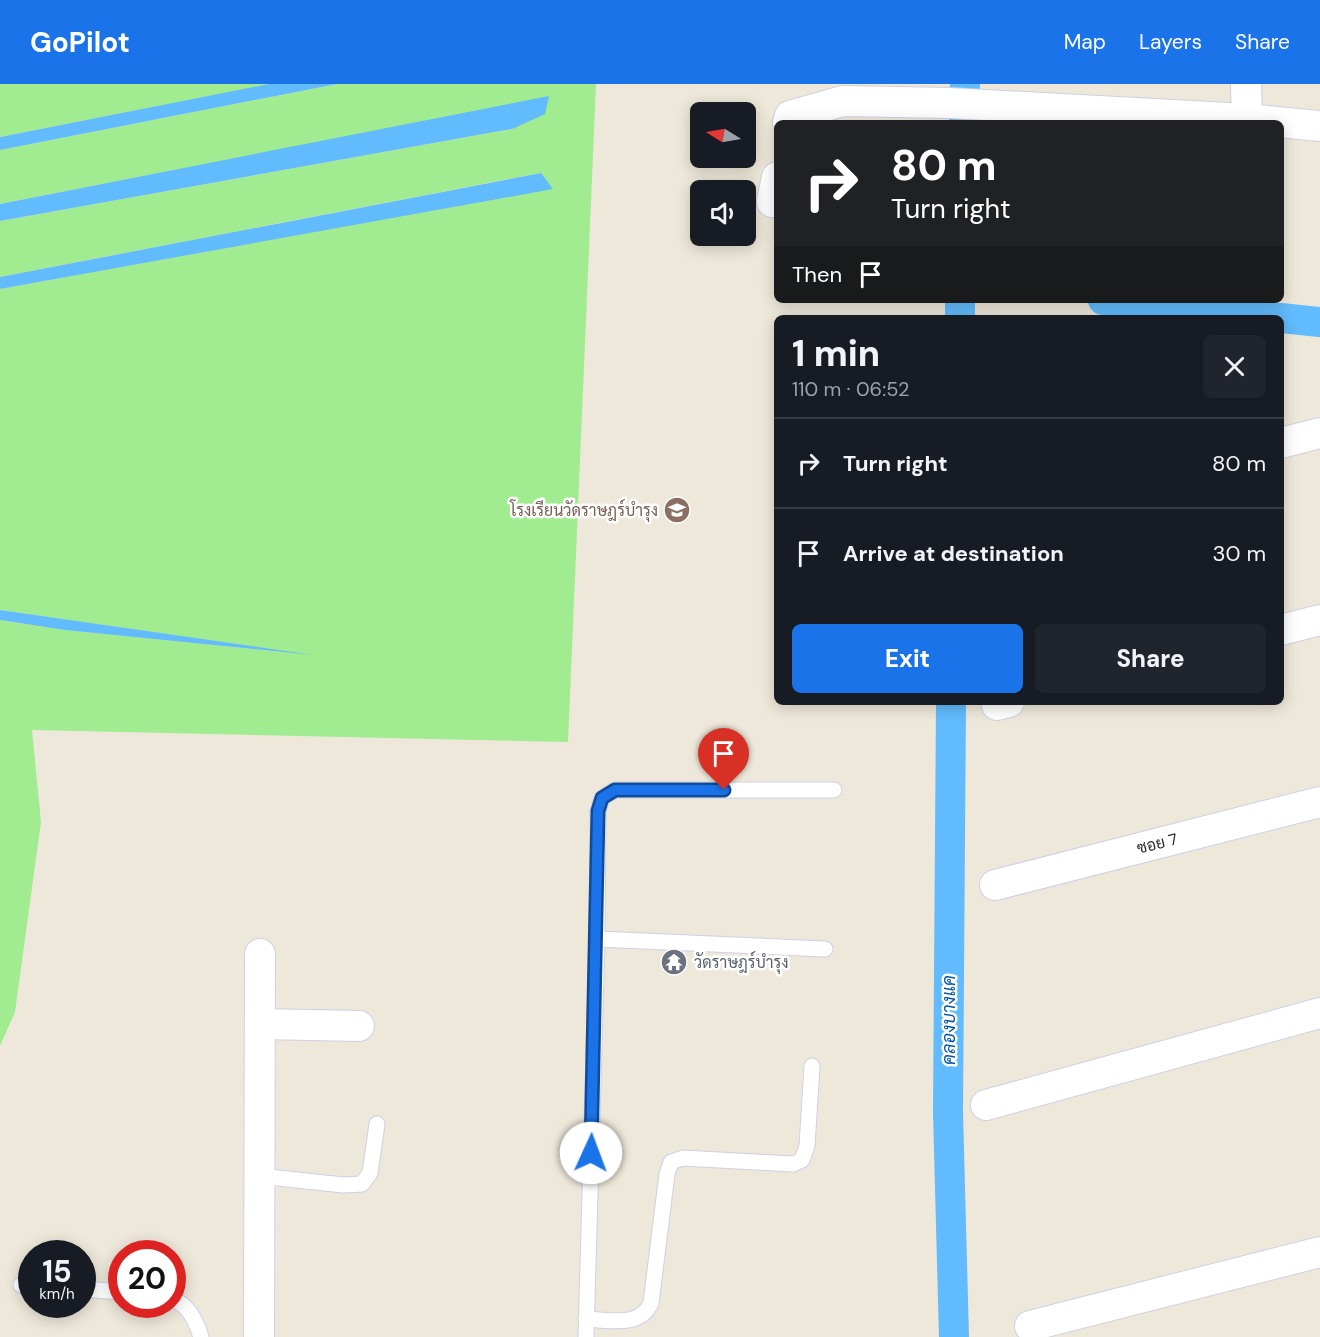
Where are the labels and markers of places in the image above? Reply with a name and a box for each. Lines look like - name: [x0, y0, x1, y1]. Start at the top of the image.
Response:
- school or university icon: โรงเรียนวัดราษฎร์บำรุง: [662, 495, 692, 525]
- place label: โรงเรียนวัดราษฎร์บำรุง: [509, 498, 658, 522]
- pin: [698, 728, 749, 790]
- temple icon: วัดราษฎร์บำรุง: [659, 947, 689, 977]
- place label: วัดราษฎร์บำรุง: [694, 950, 789, 974]

